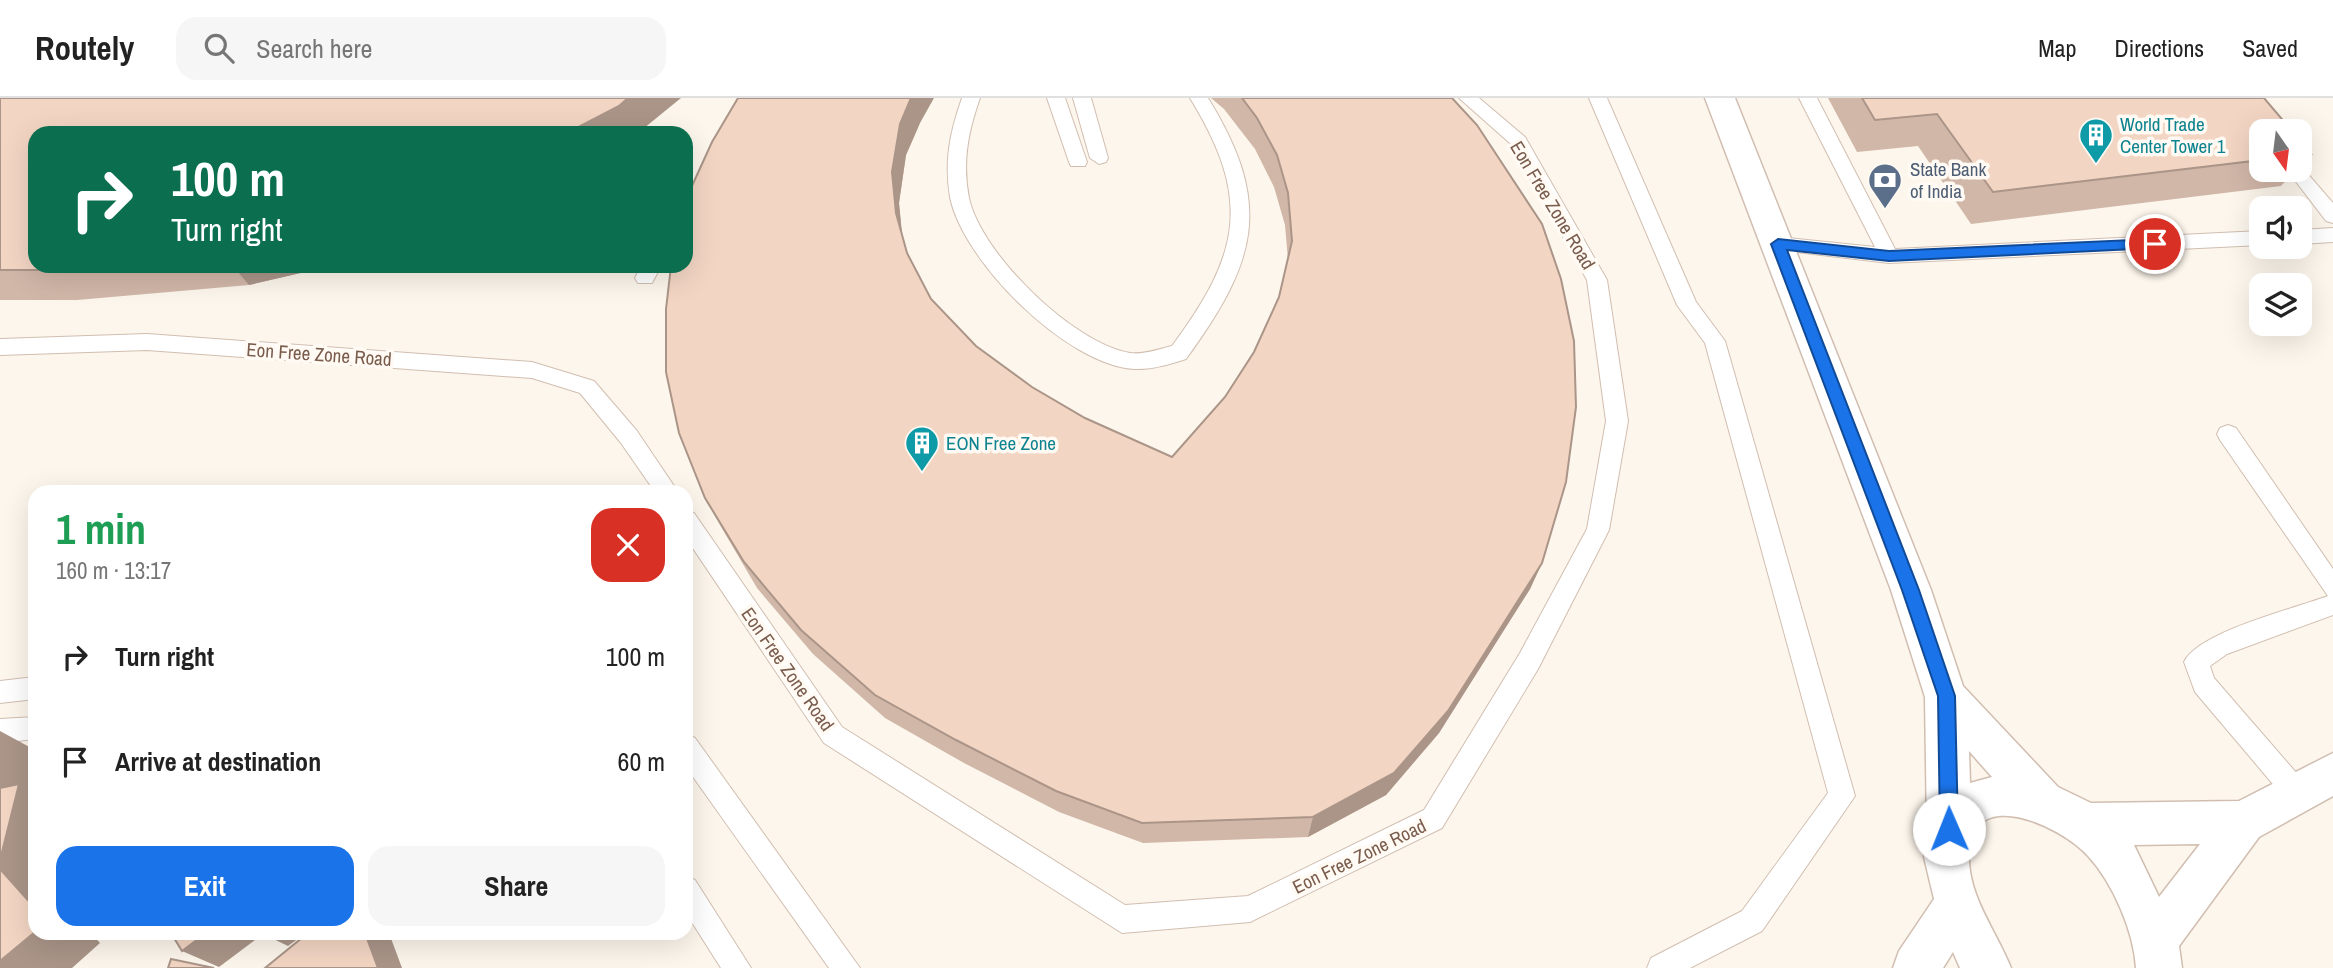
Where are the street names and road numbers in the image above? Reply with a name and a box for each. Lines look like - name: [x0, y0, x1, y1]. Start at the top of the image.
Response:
- street label: Eon Free Zone Road: [1504, 136, 1602, 274]
- street label: Eon Free Zone Road: [246, 336, 392, 372]
- street label: Eon Free Zone Road: [736, 602, 840, 736]
- street label: Eon Free Zone Road: [1288, 812, 1430, 900]

